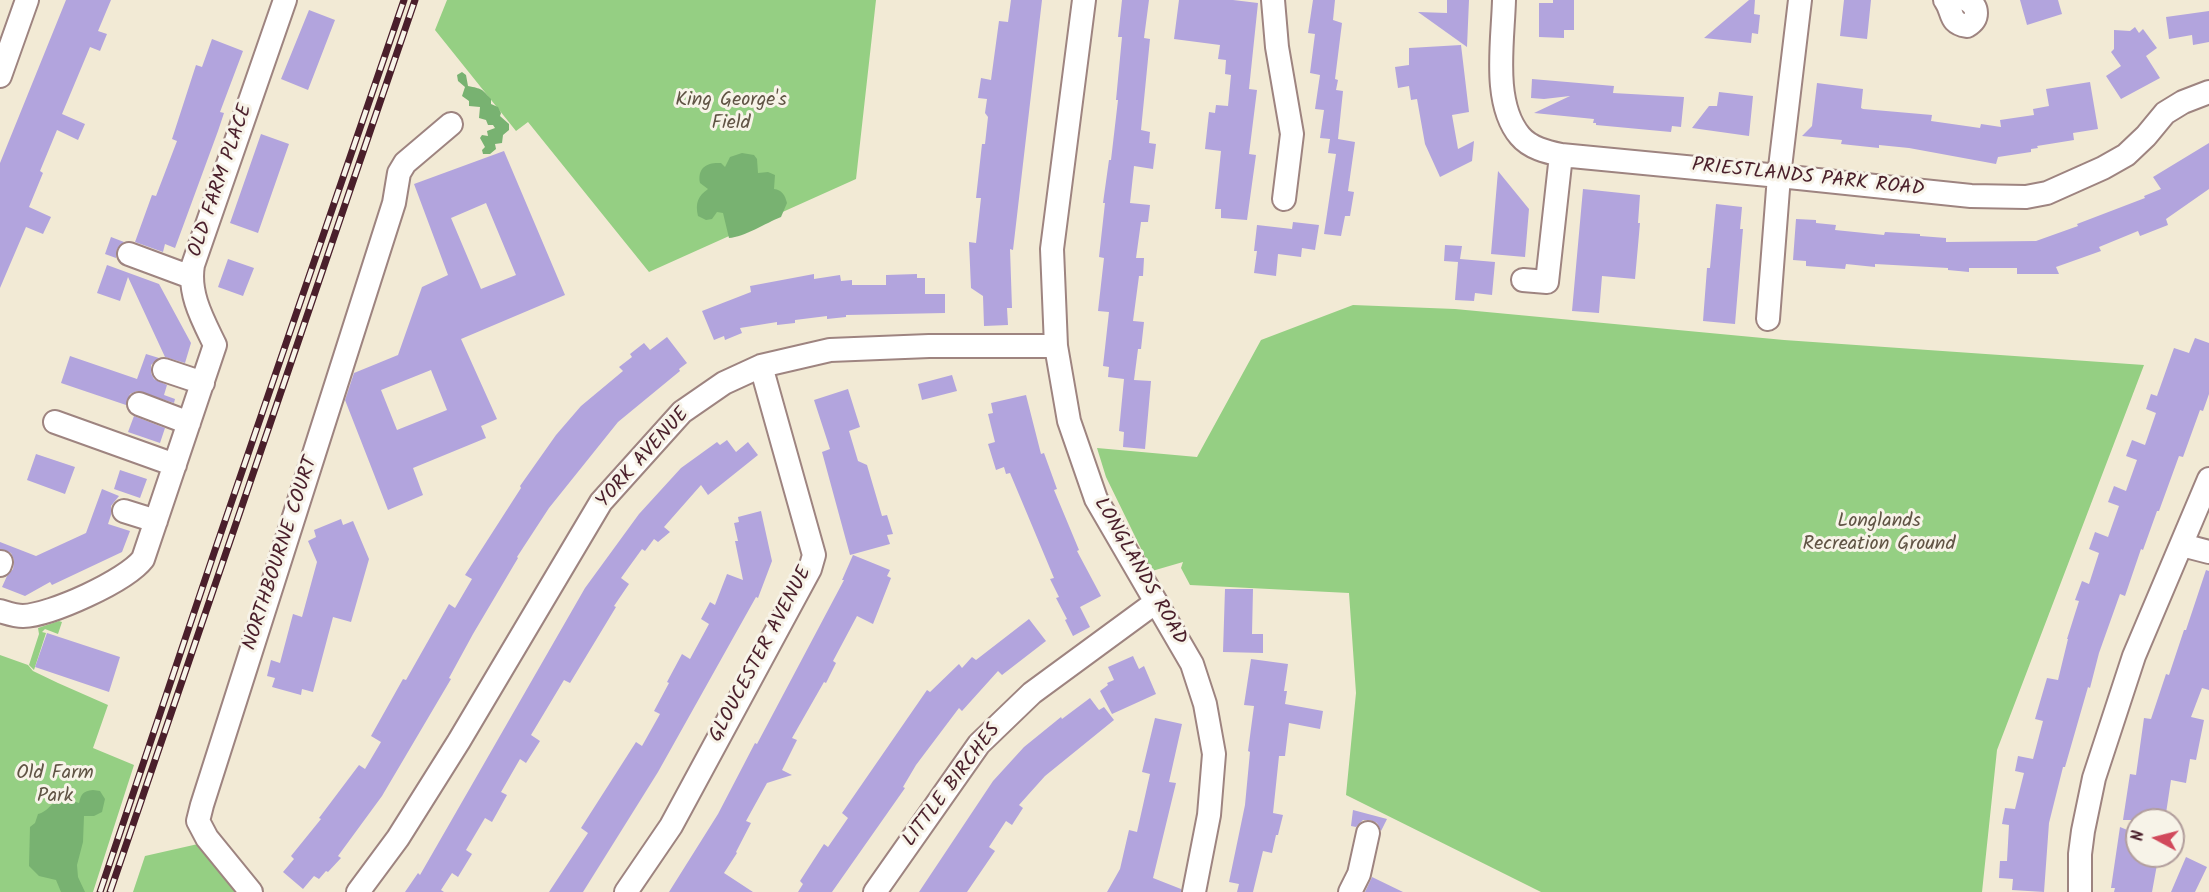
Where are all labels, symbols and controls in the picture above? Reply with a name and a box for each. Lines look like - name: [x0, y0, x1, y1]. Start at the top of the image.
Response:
- park label: King George's Field: [675, 90, 787, 137]
- street label: OLD FARM PLACE: [185, 102, 259, 260]
- street label: PRIESTLANDS PARK ROAD: [1691, 155, 1925, 203]
- street label: YORK AVENUE: [593, 404, 695, 514]
- street label: NORTHBOURNE COURT: [239, 454, 325, 654]
- street label: LONGLANDS ROAD: [1087, 494, 1191, 650]
- park label: Longlands Recreation Ground: [1803, 511, 1955, 558]
- street label: GLOUCESTER AVENUE: [706, 563, 818, 747]
- street label: LITTLE BIRCHES: [899, 720, 1007, 852]
- park label: Old Farm Park: [16, 763, 94, 810]
- north arrow: [2125, 808, 2185, 868]
- text: N: [2126, 829, 2152, 843]

